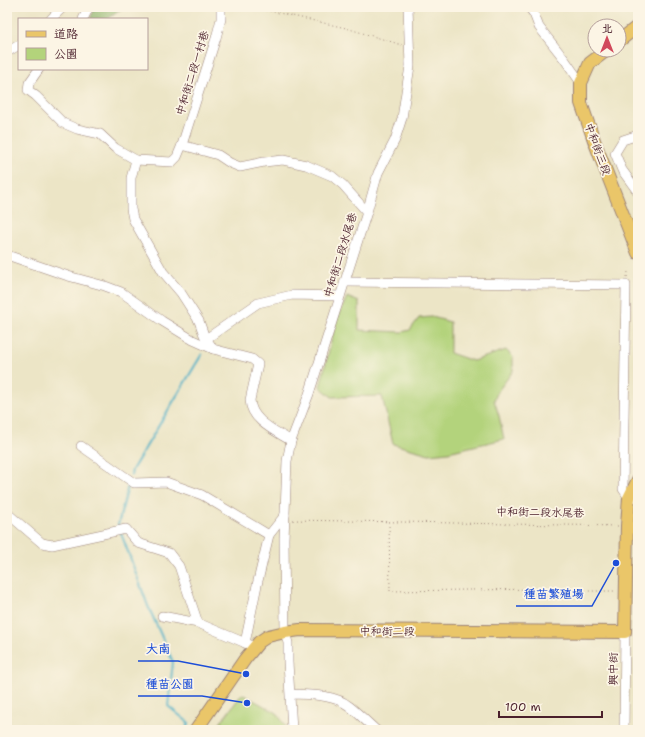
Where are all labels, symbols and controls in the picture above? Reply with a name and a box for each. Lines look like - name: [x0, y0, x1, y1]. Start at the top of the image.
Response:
- legend: [18, 18, 148, 70]
- north arrow: [587, 18, 627, 58]
- text: 北: [602, 21, 613, 36]
- text: 道路: [54, 26, 78, 42]
- street label: 中和街二段一村巷: [172, 29, 213, 117]
- text: 公園: [54, 46, 78, 62]
- street label: 中和街三段: [581, 121, 614, 178]
- street label: 中和街二段水尾巷: [320, 211, 361, 299]
- street label: 中和街二段水尾巷: [496, 504, 584, 521]
- callout: 種苗繁殖場: [516, 582, 592, 606]
- text: 種苗繁殖場: [524, 586, 584, 602]
- street label: 中和街二段: [360, 624, 415, 639]
- callout: 大南: [138, 637, 178, 661]
- text: 大南: [146, 641, 170, 657]
- street label: 興中街: [606, 652, 621, 686]
- callout: 種苗公園: [138, 672, 202, 696]
- text: 種苗公園: [146, 676, 194, 692]
- scale bar: [499, 693, 602, 719]
- text: 100 m: [505, 699, 541, 715]

